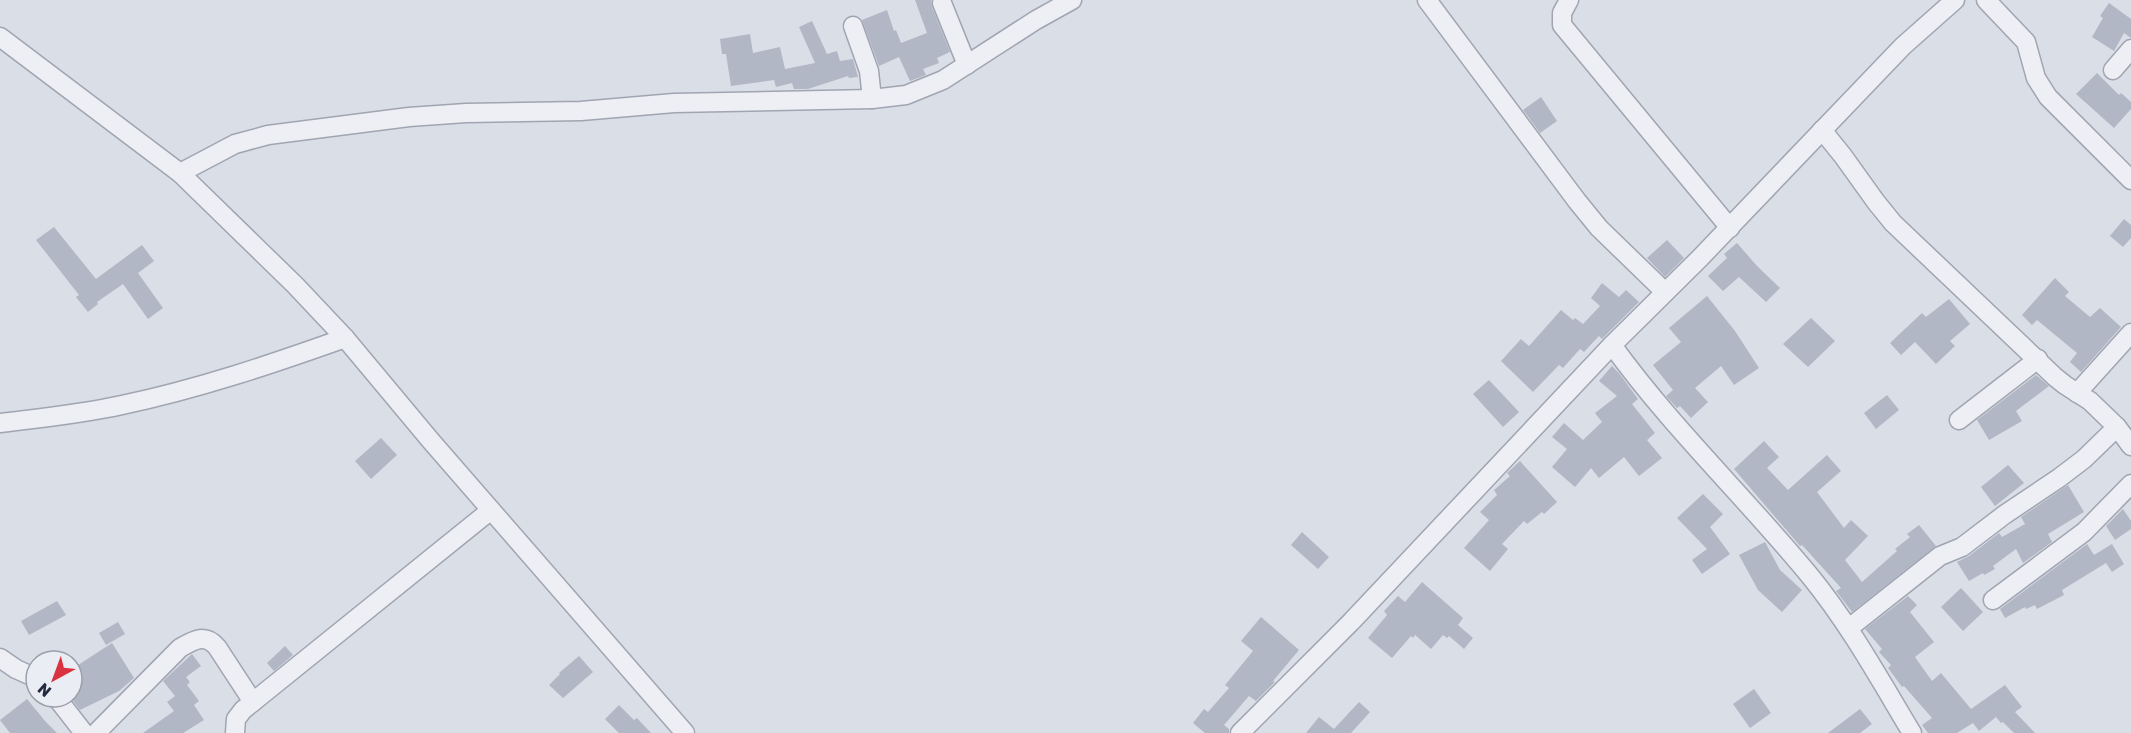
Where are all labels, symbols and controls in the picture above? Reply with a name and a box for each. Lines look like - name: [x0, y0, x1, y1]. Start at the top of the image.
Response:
- north arrow: [24, 649, 84, 709]
- text: N: [34, 679, 55, 701]

